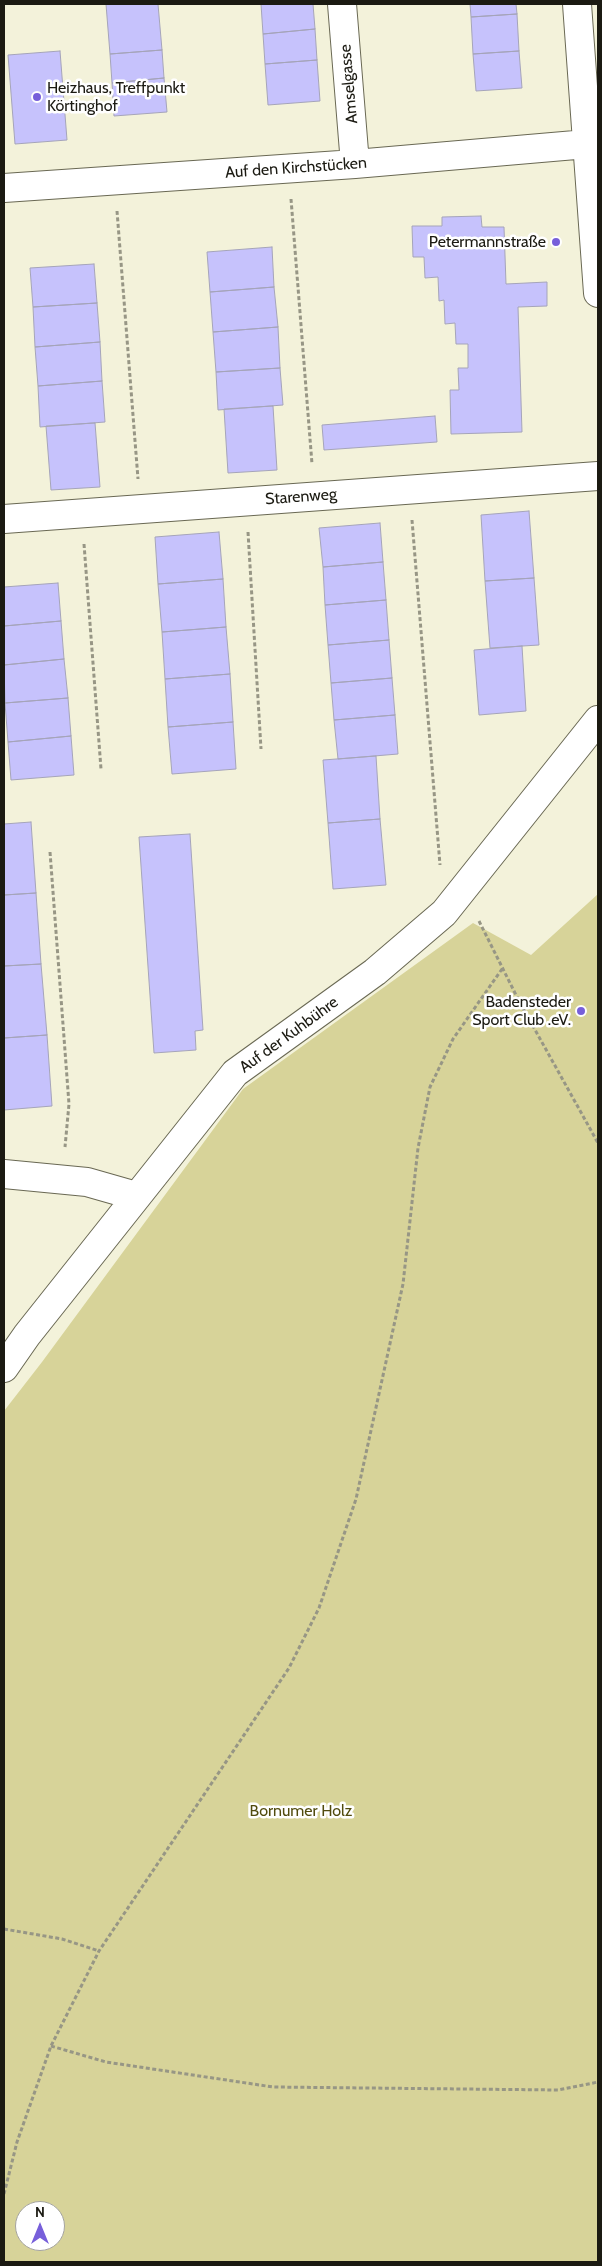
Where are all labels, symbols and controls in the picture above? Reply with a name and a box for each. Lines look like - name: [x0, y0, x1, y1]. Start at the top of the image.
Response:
- street label: Amselgasse: [336, 44, 362, 124]
- place label: Heizhaus, Treffpunkt Körtinghof: [47, 78, 185, 116]
- marker: Heizhaus, Treffpunkt Körtinghof: [31, 91, 43, 103]
- street label: Auf den Kirchstücken: [225, 153, 367, 183]
- place label: Petermannstraße: [429, 232, 546, 252]
- marker: Petermannstraße: [550, 236, 562, 248]
- street label: Starenweg: [265, 485, 337, 509]
- place label: Badensteder Sport Club .eV.: [472, 992, 571, 1030]
- street label: Auf der Kuhbühre: [236, 993, 342, 1077]
- marker: Badensteder Sport Club .eV.: [575, 1005, 587, 1017]
- park label: Bornumer Holz: [250, 1801, 352, 1821]
- north arrow: [15, 2201, 65, 2251]
- text: N: [35, 2203, 45, 2221]

